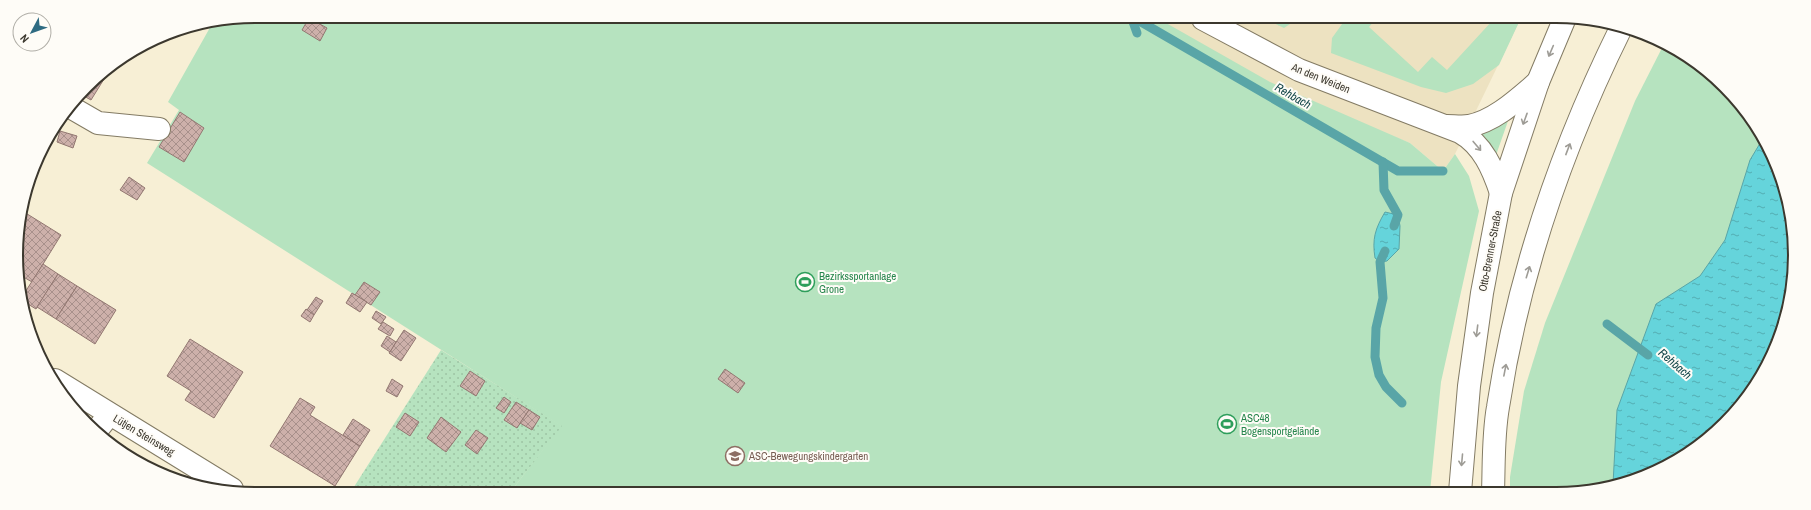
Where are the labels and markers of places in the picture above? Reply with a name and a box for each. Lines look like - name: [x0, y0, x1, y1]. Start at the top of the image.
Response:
- place label: Bezirkssportanlage Grone: [819, 269, 896, 296]
- sports icon: Bezirkssportanlage Grone: [794, 271, 816, 293]
- place label: ASC48 Bogensportgelände: [1240, 411, 1319, 438]
- sports icon: ASC48 Bogensportgelände: [1216, 413, 1238, 435]
- school or university icon: ASC-Bewegungskindergarten: [724, 445, 746, 467]
- place label: ASC-Bewegungskindergarten: [748, 449, 868, 463]

